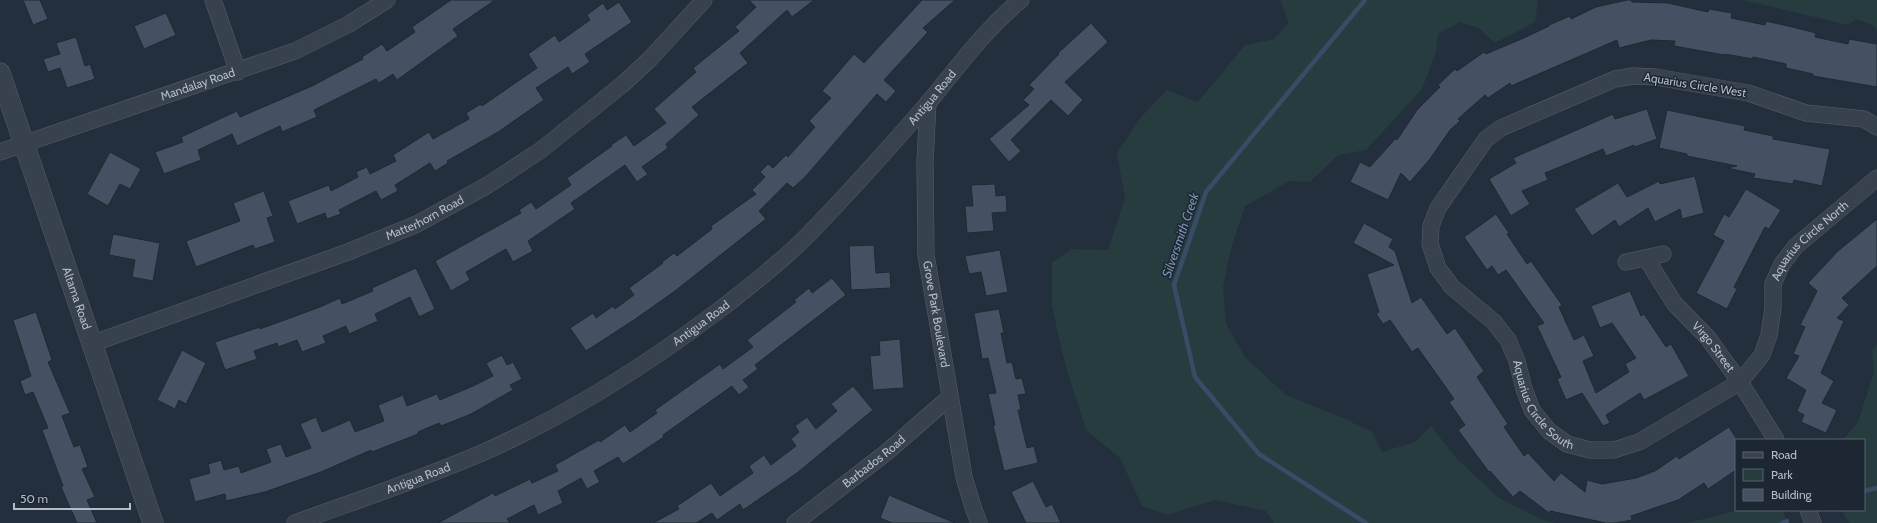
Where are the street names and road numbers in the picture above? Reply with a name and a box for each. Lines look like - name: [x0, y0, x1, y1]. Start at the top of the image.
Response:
- street label: Mandalay Road: [158, 64, 237, 104]
- street label: Antigua Road: [904, 67, 959, 128]
- street label: Aquarius Circle West: [1643, 69, 1747, 100]
- street label: Matterhorn Road: [383, 192, 466, 243]
- street label: Aquarius Circle North: [1768, 197, 1851, 283]
- street label: Grove Park Boulevard: [920, 259, 953, 368]
- street label: Altama Road: [60, 265, 95, 331]
- street label: Antigua Road: [669, 297, 732, 349]
- street label: Virgo Street: [1689, 318, 1738, 375]
- street label: Aquarius Circle South: [1510, 358, 1575, 452]
- street label: Barbados Road: [839, 432, 908, 491]
- street label: Antigua Road: [384, 459, 452, 497]

